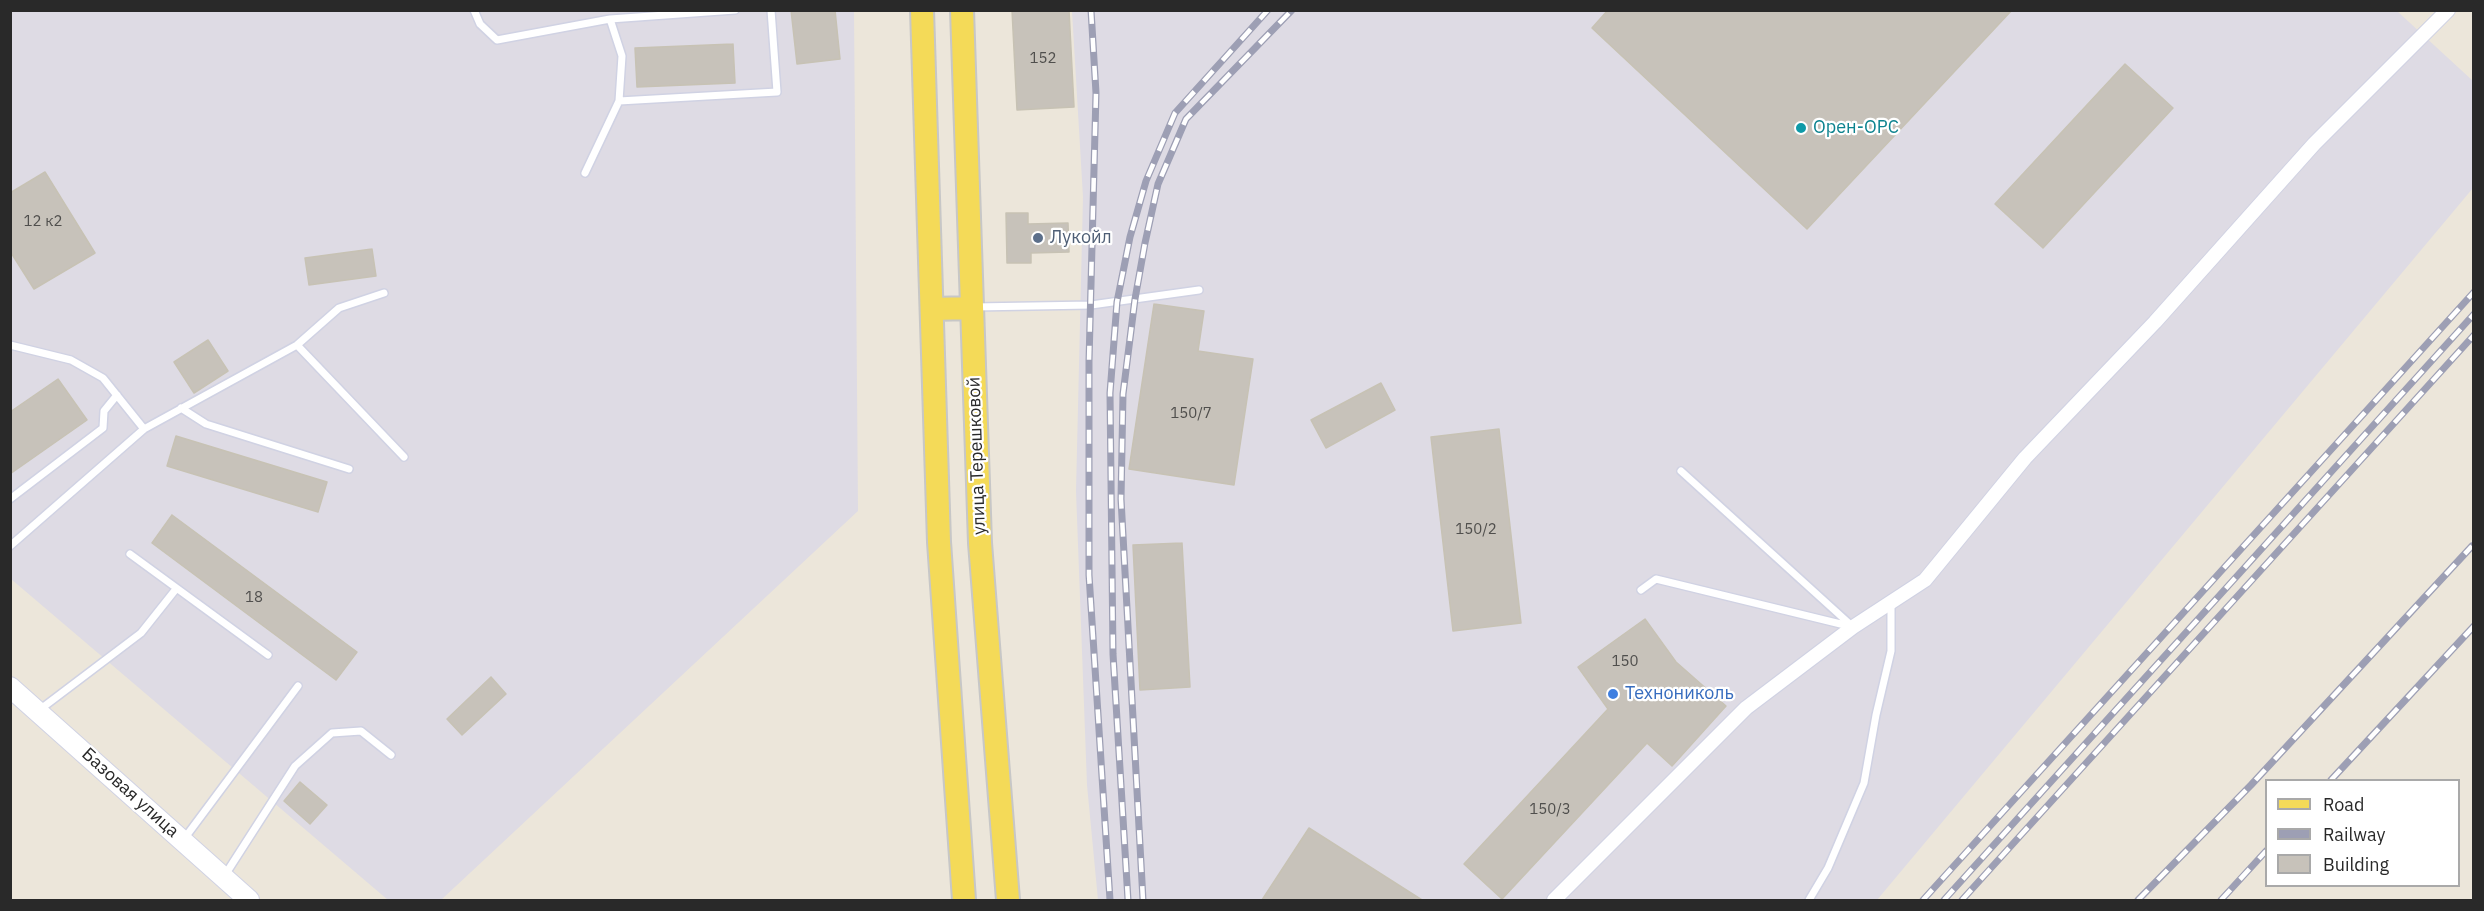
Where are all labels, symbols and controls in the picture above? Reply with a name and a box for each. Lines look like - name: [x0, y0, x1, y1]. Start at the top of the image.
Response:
- house number: 152: [1030, 50, 1056, 68]
- place label: Орен-ОРС: [1813, 117, 1899, 139]
- marker: Орен-ОРС: [1794, 121, 1808, 135]
- house number: 12 к2: [24, 213, 62, 231]
- place label: Лукойл: [1050, 227, 1112, 249]
- marker: Лукойл: [1031, 231, 1045, 245]
- street label: улица Терешковой: [963, 377, 991, 535]
- house number: 150/7: [1170, 405, 1212, 423]
- house number: 150/2: [1455, 521, 1497, 539]
- house number: 18: [245, 589, 263, 607]
- house number: 150: [1612, 653, 1638, 671]
- place label: Технониколь: [1625, 683, 1734, 705]
- marker: Технониколь: [1606, 687, 1620, 701]
- street label: Базовая улица: [77, 744, 183, 842]
- legend: [2265, 779, 2460, 887]
- text: Road: [2323, 793, 2364, 816]
- house number: 150/3: [1529, 801, 1571, 819]
- text: Railway: [2323, 823, 2385, 846]
- text: Building: [2323, 853, 2389, 876]

